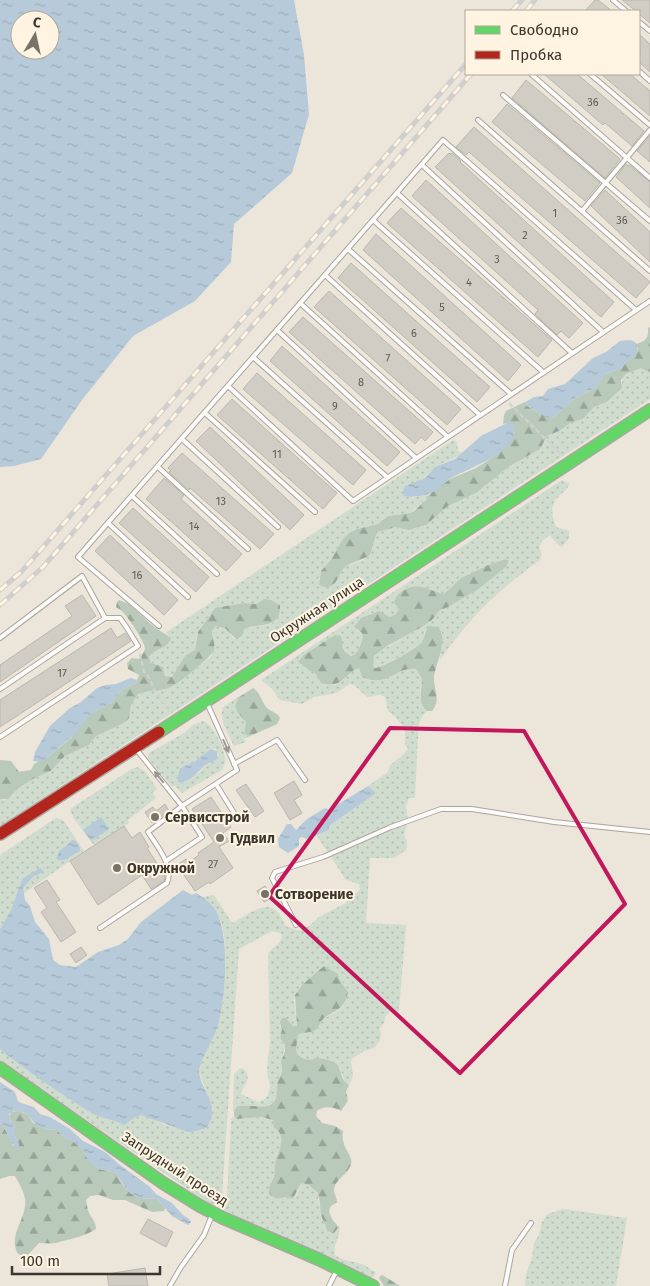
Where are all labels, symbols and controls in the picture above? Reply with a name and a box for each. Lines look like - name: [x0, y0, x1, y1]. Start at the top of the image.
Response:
- north arrow: [10, 10, 60, 60]
- legend: [465, 10, 640, 75]
- text: С: [32, 14, 42, 32]
- text: Свободно: [510, 21, 579, 39]
- text: Пробка: [510, 46, 562, 64]
- house number: 36: [587, 96, 599, 109]
- house number: 1: [553, 207, 557, 220]
- house number: 36: [616, 214, 628, 227]
- house number: 2: [522, 229, 528, 242]
- house number: 3: [494, 253, 500, 266]
- house number: 4: [466, 276, 472, 289]
- house number: 5: [439, 301, 445, 314]
- house number: 6: [411, 327, 417, 340]
- house number: 7: [386, 352, 391, 365]
- house number: 8: [358, 376, 364, 389]
- house number: 9: [332, 400, 338, 413]
- house number: 11: [272, 448, 282, 461]
- house number: 13: [216, 495, 226, 508]
- house number: 14: [189, 520, 199, 533]
- house number: 16: [132, 569, 142, 582]
- street label: Окружная улица: [267, 573, 367, 647]
- house number: 17: [57, 667, 67, 680]
- one-way arrow: [222, 739, 230, 753]
- one-way arrow: [153, 771, 164, 784]
- place label: Сервисстрой: [165, 809, 249, 826]
- marker: Сервисстрой: [149, 811, 161, 823]
- place label: Гудвил: [230, 830, 275, 847]
- marker: Гудвил: [214, 832, 226, 844]
- house number: 27: [208, 858, 218, 871]
- place label: Окружной: [127, 860, 195, 877]
- marker: Окружной: [111, 862, 123, 874]
- place label: Сотворение: [275, 886, 354, 903]
- marker: Сотворение: [259, 888, 271, 900]
- street label: Запрудный проезд: [119, 1128, 232, 1210]
- scale bar: [12, 1244, 160, 1276]
- text: 100 m: [20, 1252, 60, 1270]

